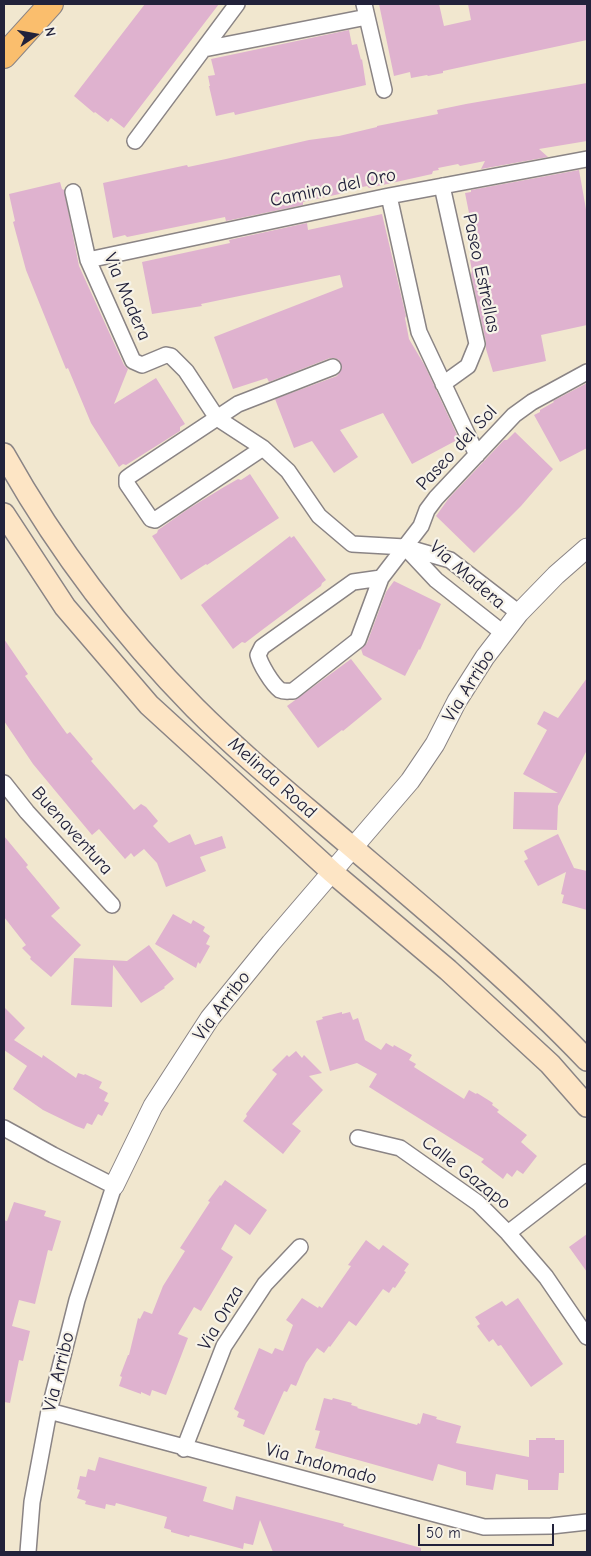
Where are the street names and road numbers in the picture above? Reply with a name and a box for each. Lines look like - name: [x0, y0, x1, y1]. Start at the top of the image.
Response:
- street label: Camino del Oro: [268, 164, 398, 212]
- street label: Paseo Estrellas: [457, 211, 505, 335]
- street label: Via Madera: [98, 250, 156, 344]
- street label: Paseo del Sol: [412, 401, 502, 495]
- street label: Via Madera: [424, 536, 510, 614]
- street label: Via Arribo: [438, 645, 500, 727]
- street label: Melinda Road: [223, 732, 321, 824]
- street label: Buenaventura: [26, 782, 118, 880]
- street label: Via Arribo: [188, 967, 256, 1045]
- street label: Calle Gazapo: [417, 1131, 515, 1215]
- street label: Via Onza: [193, 1282, 249, 1354]
- street label: Via Arribo: [38, 1330, 80, 1414]
- street label: Via Indomado: [263, 1438, 379, 1490]

